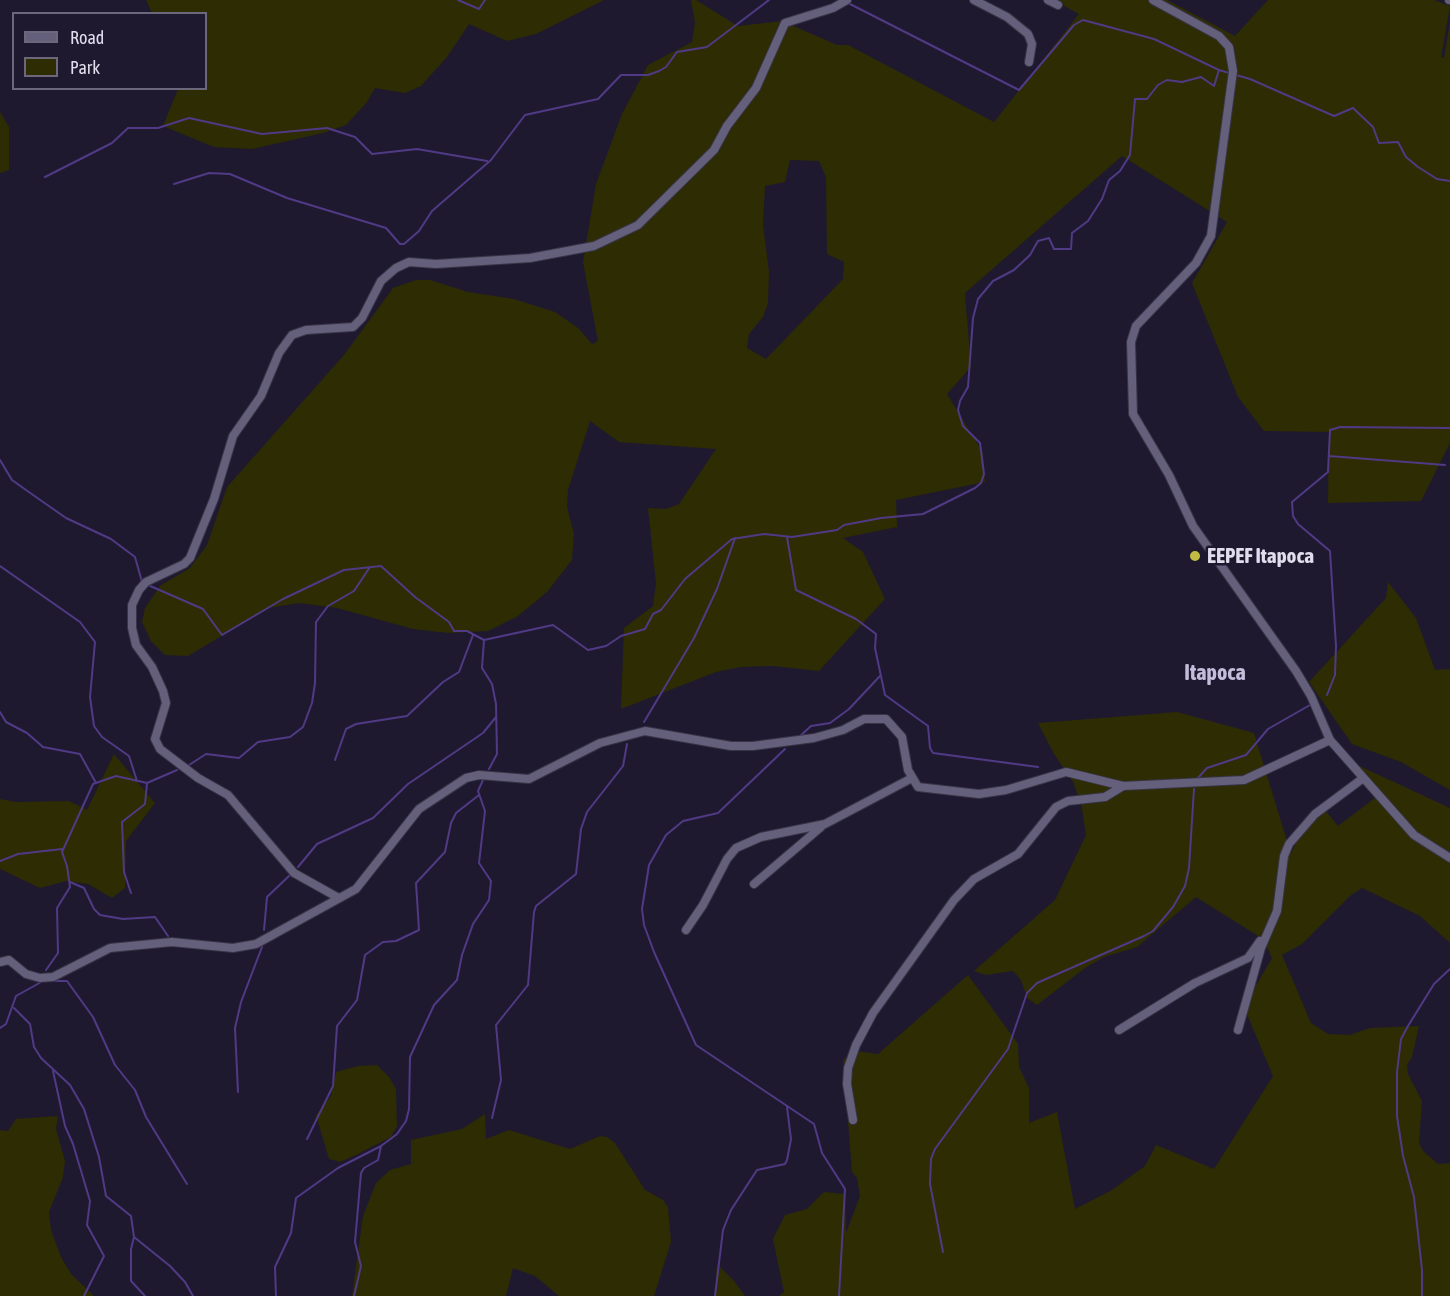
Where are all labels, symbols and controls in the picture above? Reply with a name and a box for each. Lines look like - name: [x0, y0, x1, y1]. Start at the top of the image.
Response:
- legend: [12, 12, 207, 90]
- text: Road: [70, 27, 104, 48]
- text: Park: [70, 57, 100, 78]
- place label: EEPEF Itapoca: [1207, 543, 1314, 569]
- marker: EEPEF Itapoca: [1188, 549, 1202, 563]
- district label: Itapoca: [1184, 660, 1246, 686]

